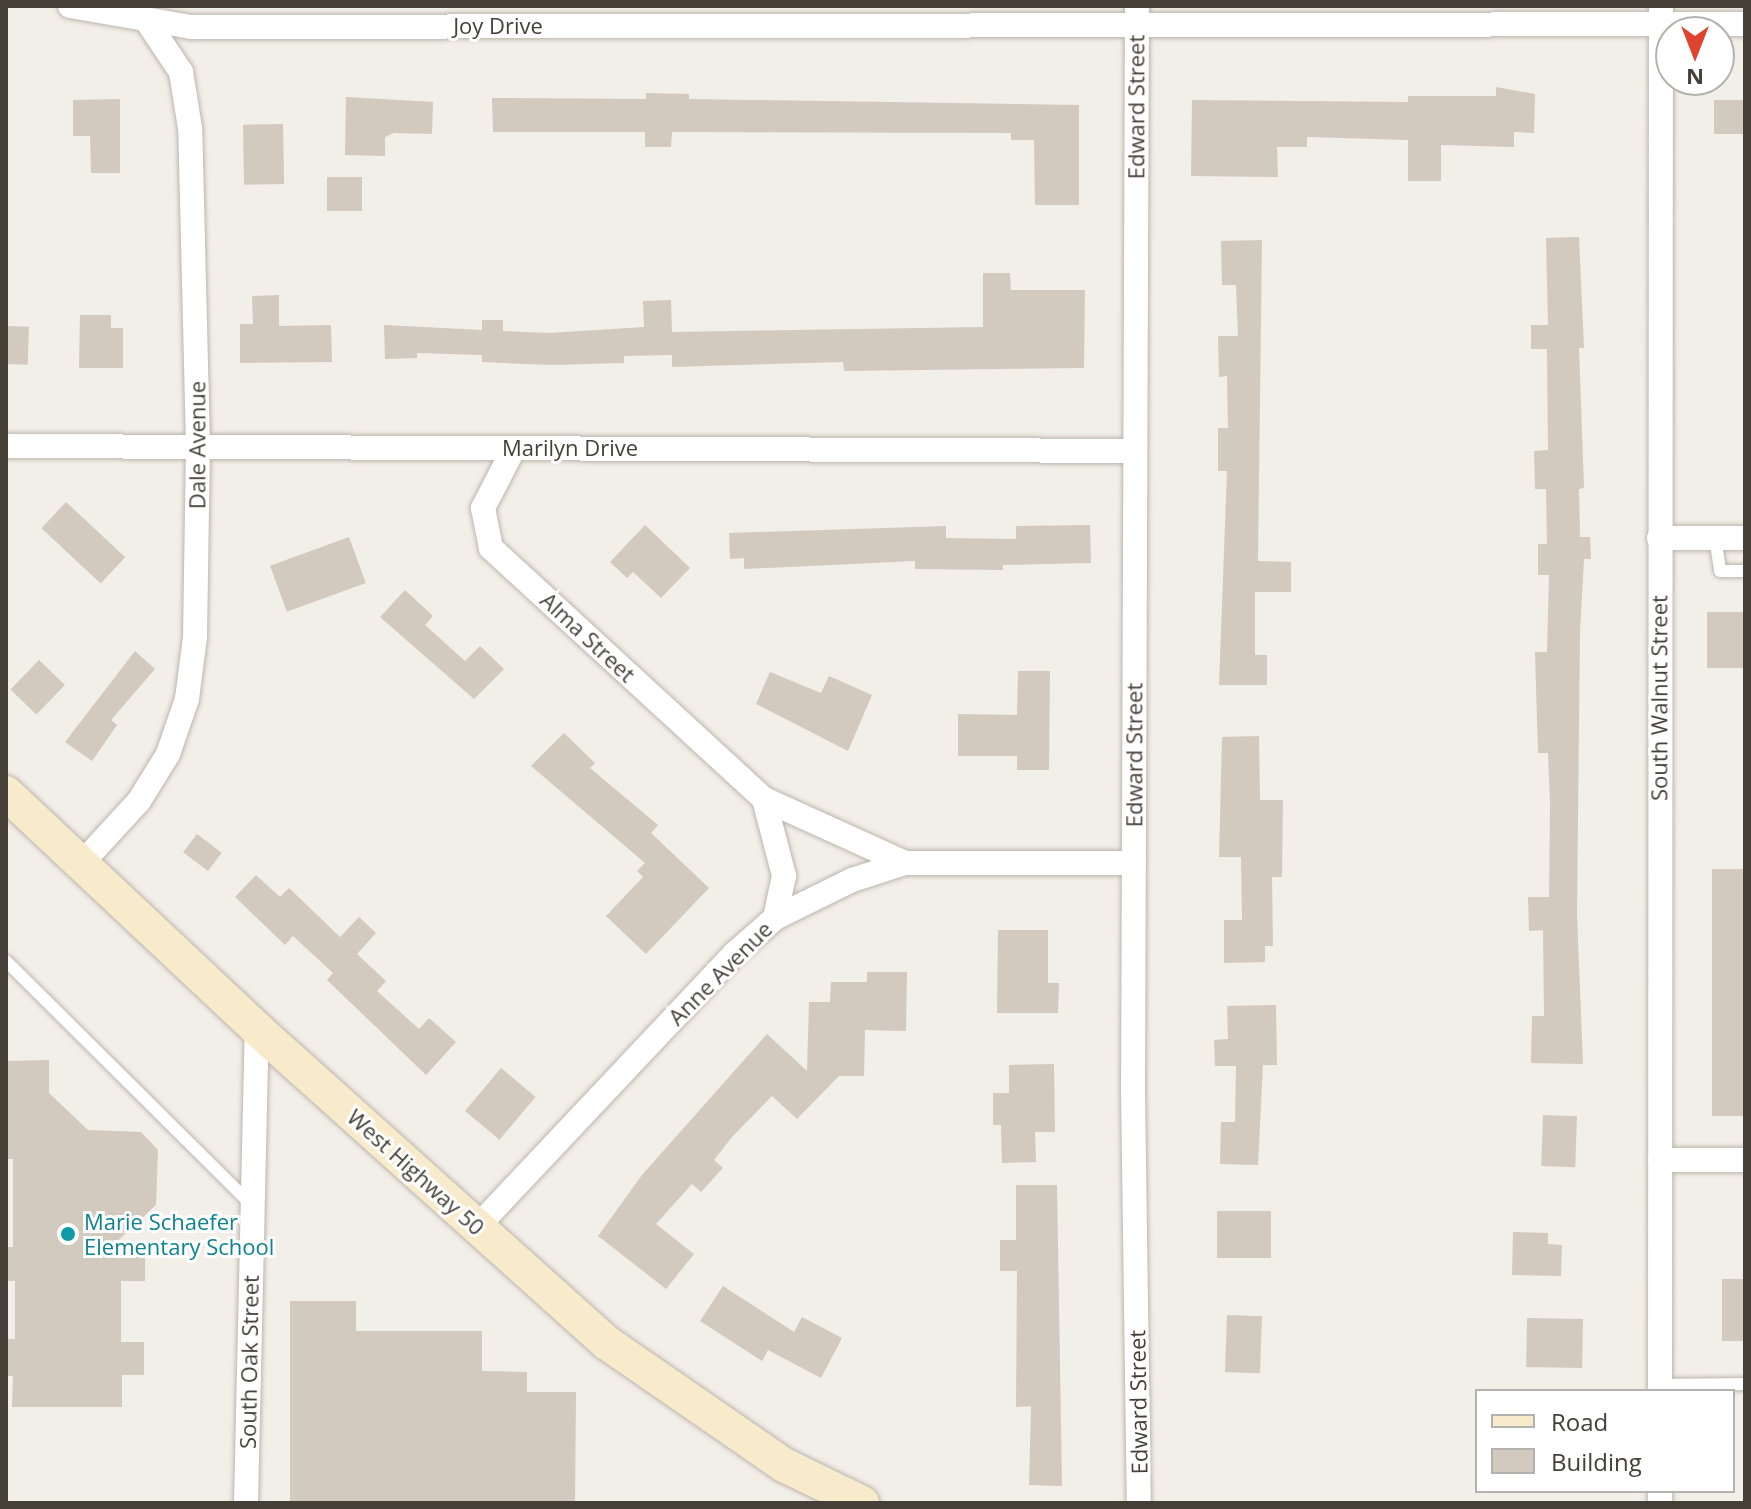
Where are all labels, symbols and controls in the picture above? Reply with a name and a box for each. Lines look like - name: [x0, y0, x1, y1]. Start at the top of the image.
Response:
- street label: Joy Drive: [453, 13, 543, 39]
- north arrow: [1655, 16, 1735, 96]
- street label: Edward Street: [1123, 35, 1149, 179]
- text: N: [1686, 63, 1704, 93]
- street label: Dale Avenue: [184, 381, 210, 509]
- street label: Marilyn Drive: [502, 435, 638, 461]
- street label: Alma Street: [535, 587, 641, 687]
- street label: South Walnut Street: [1646, 595, 1672, 801]
- street label: Edward Street: [1121, 683, 1147, 827]
- street label: Anne Avenue: [663, 916, 777, 1030]
- street label: West Highway 50: [342, 1104, 490, 1240]
- place label: Marie Schaefer Elementary School: [84, 1208, 274, 1260]
- marker: Marie Schaefer Elementary School: [59, 1225, 77, 1243]
- street label: South Oak Street: [234, 1275, 264, 1449]
- street label: Edward Street: [1124, 1329, 1152, 1475]
- legend: [1475, 1389, 1735, 1493]
- text: Road: [1551, 1405, 1608, 1438]
- text: Building: [1551, 1445, 1642, 1478]

